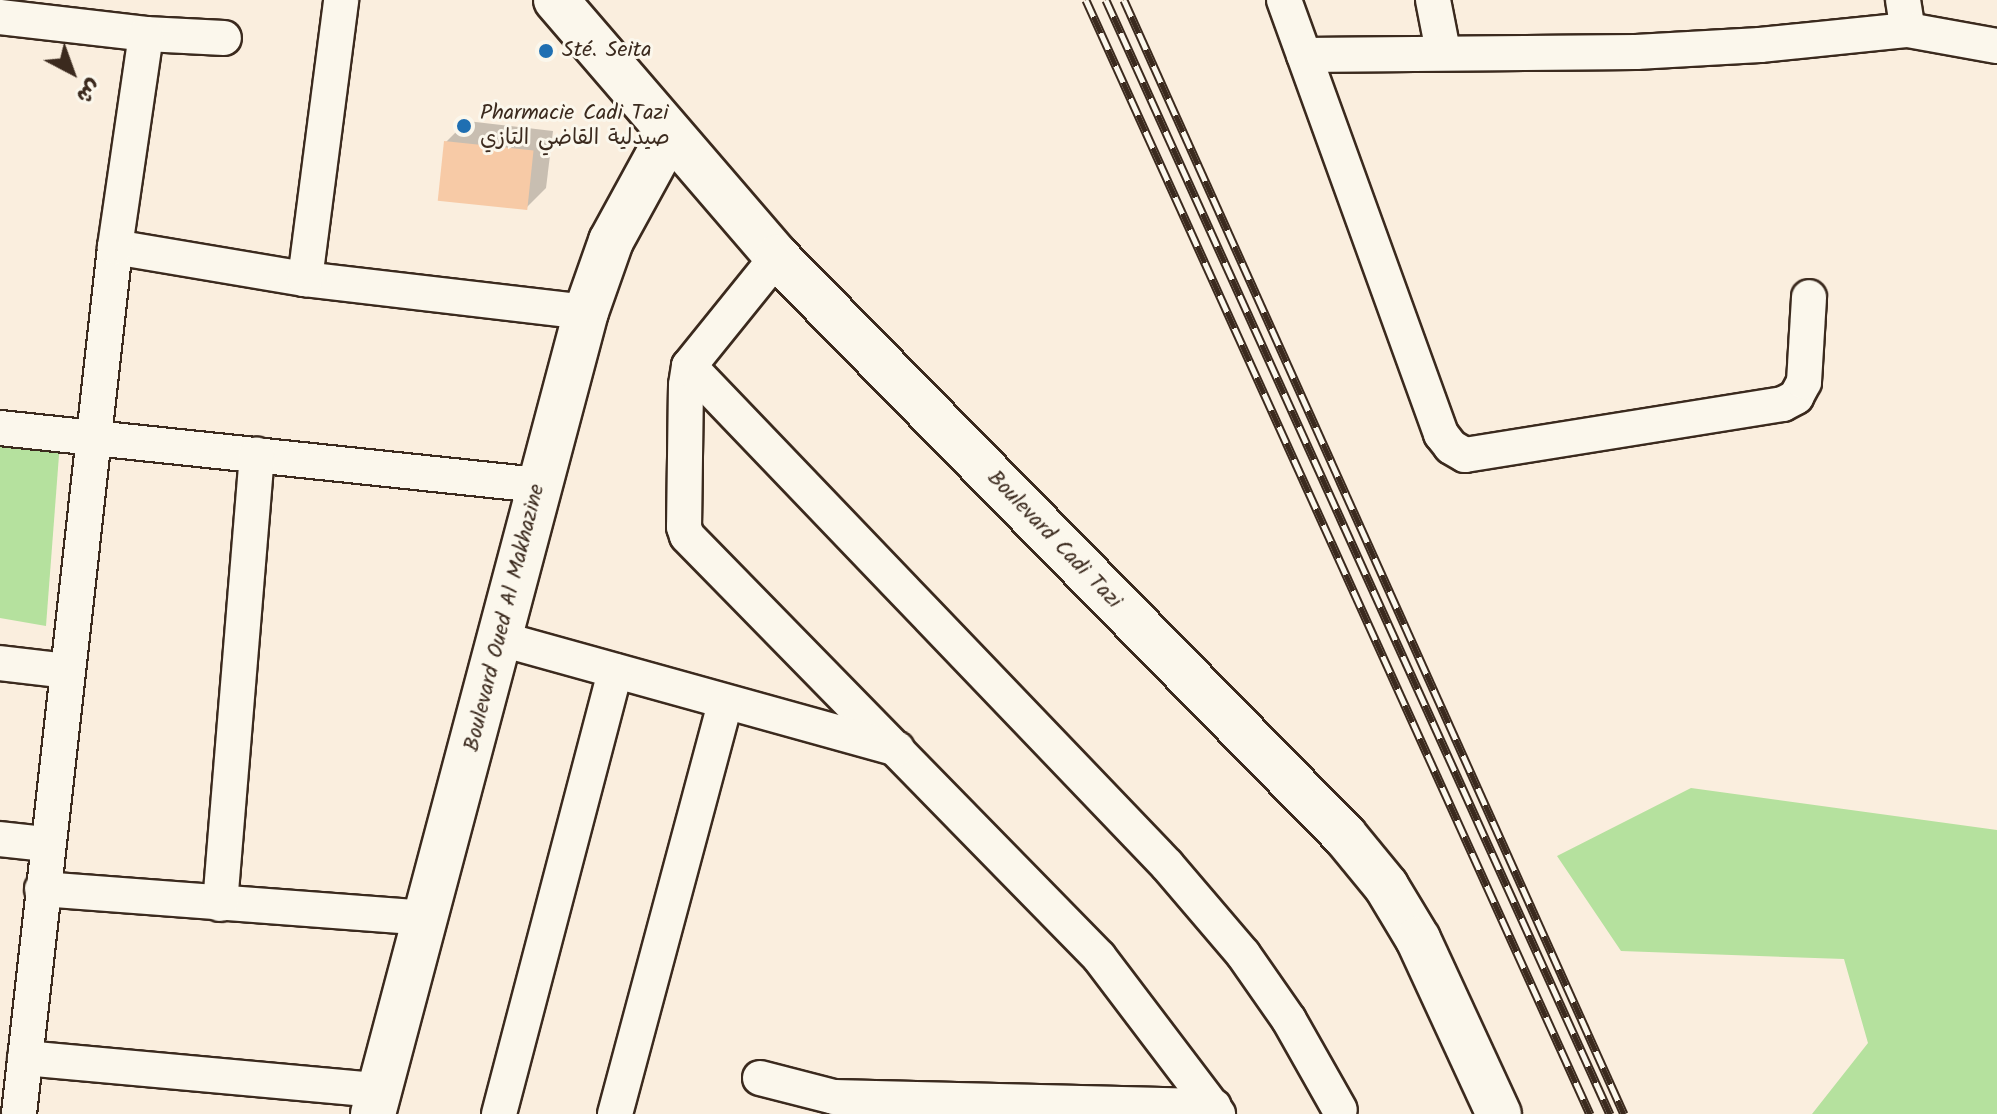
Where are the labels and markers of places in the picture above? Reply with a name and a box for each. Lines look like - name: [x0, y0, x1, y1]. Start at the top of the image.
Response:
- place label: Sté. Seita: [562, 38, 652, 64]
- marker: Sté. Seita: [537, 42, 555, 60]
- place label: Pharmacie Cadi Tazi صيدلية القاضي التازي: [480, 100, 670, 152]
- marker: Pharmacie Cadi Tazi صيدلية القاضي التازي: [455, 117, 473, 135]

